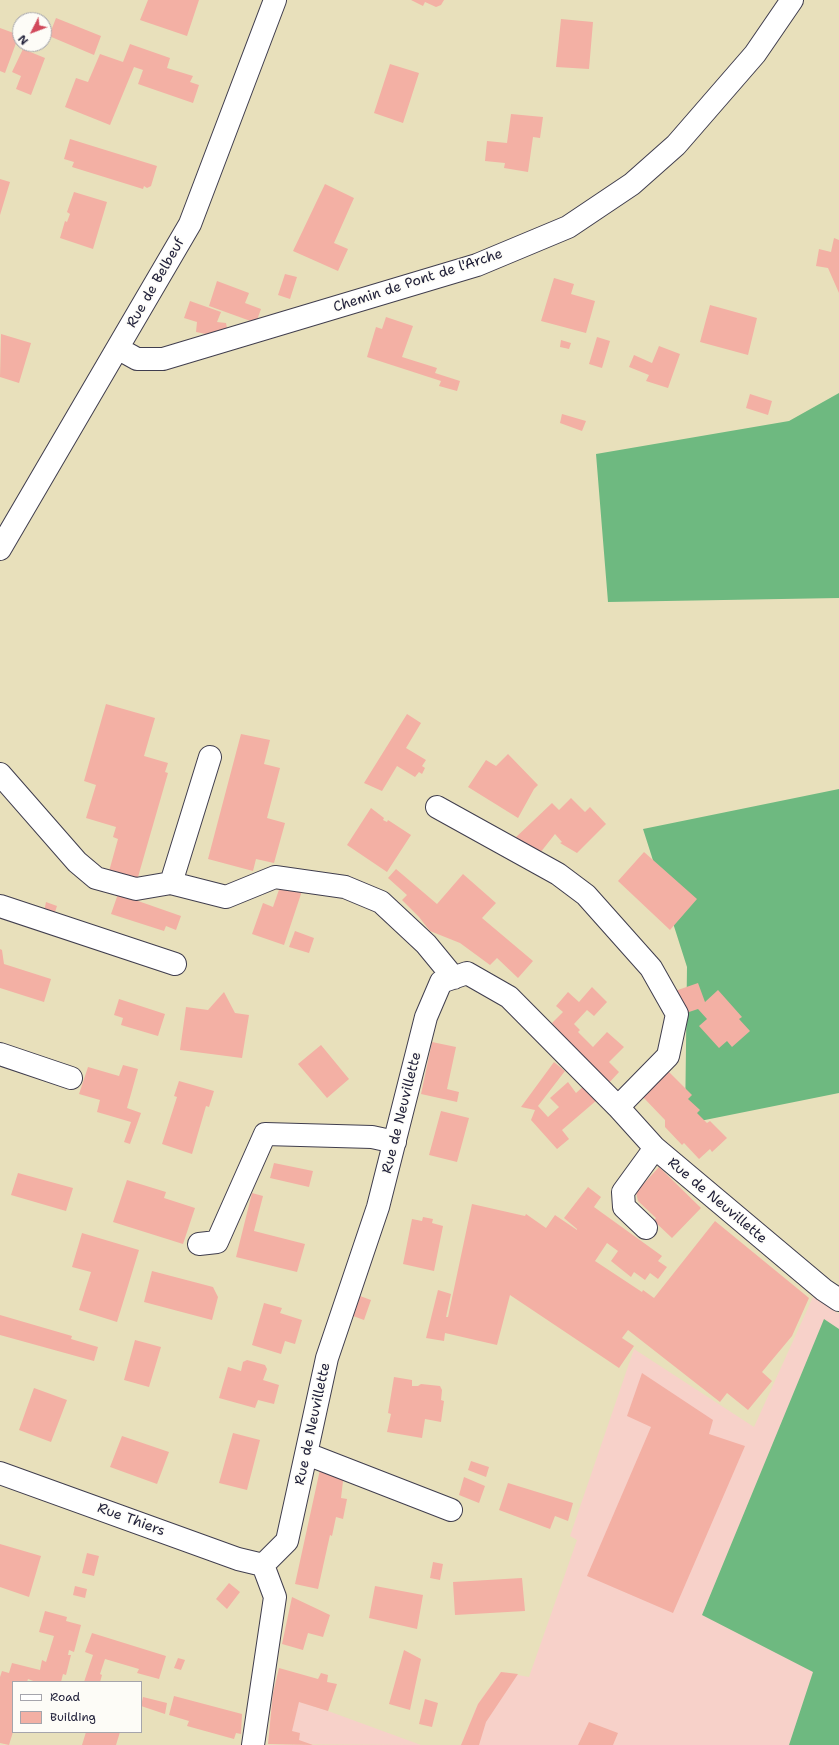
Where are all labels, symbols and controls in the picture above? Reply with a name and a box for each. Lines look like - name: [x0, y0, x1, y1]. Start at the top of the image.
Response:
- north arrow: [12, 12, 52, 52]
- text: N: [15, 31, 32, 48]
- street label: Rue de Belbeuf: [123, 235, 189, 331]
- street label: Chemin de Pont de l'Arche: [331, 246, 505, 316]
- street label: Rue de Neuvillette: [379, 1050, 425, 1176]
- street label: Rue de Neuvillette: [664, 1155, 770, 1247]
- street label: Rue de Neuvillette: [292, 1361, 334, 1487]
- street label: Rue Thiers: [95, 1500, 167, 1540]
- legend: [12, 1681, 142, 1733]
- text: Road: [50, 1689, 80, 1705]
- text: Building: [50, 1709, 96, 1725]

